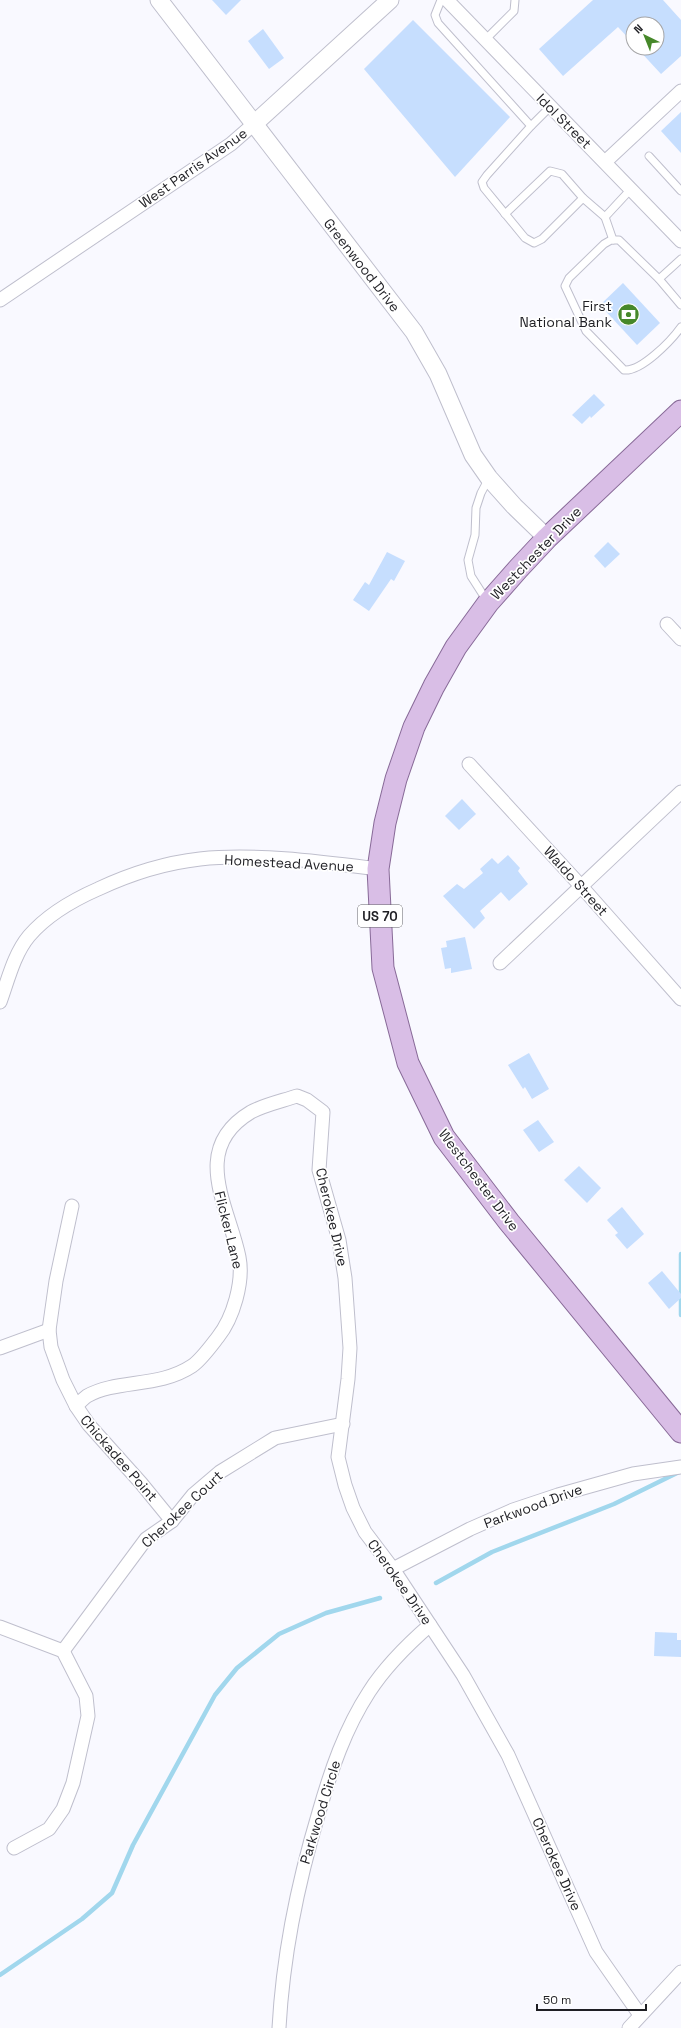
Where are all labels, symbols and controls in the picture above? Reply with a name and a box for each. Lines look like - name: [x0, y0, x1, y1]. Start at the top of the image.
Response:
- north arrow: [625, 16, 665, 56]
- text: N: [631, 21, 646, 36]
- street label: Idol Street: [533, 90, 595, 152]
- street label: West Parris Avenue: [135, 124, 251, 212]
- street label: Greenwood Drive: [320, 215, 404, 315]
- place label: First National Bank: [519, 297, 612, 331]
- bank icon: First National Bank: [615, 301, 641, 327]
- street label: Westchester Drive: [487, 502, 585, 604]
- street label: Waldo Street: [540, 842, 612, 920]
- street label: Homestead Avenue: [224, 851, 354, 875]
- road number: US 70: [358, 905, 402, 927]
- street label: Westchester Drive: [435, 1125, 523, 1235]
- street label: Cherokee Drive: [312, 1166, 352, 1268]
- street label: Flicker Lane: [211, 1189, 247, 1271]
- street label: Chickadee Point: [76, 1411, 162, 1505]
- street label: Cherokee Court: [138, 1467, 226, 1551]
- street label: Parkwood Drive: [481, 1480, 585, 1532]
- street label: Cherokee Drive: [364, 1536, 436, 1628]
- street label: Parkwood Circle: [296, 1758, 344, 1866]
- street label: Cherokee Drive: [528, 1814, 586, 1914]
- scale bar: [537, 1986, 646, 2012]
- text: 50 m: [543, 1992, 571, 2008]

